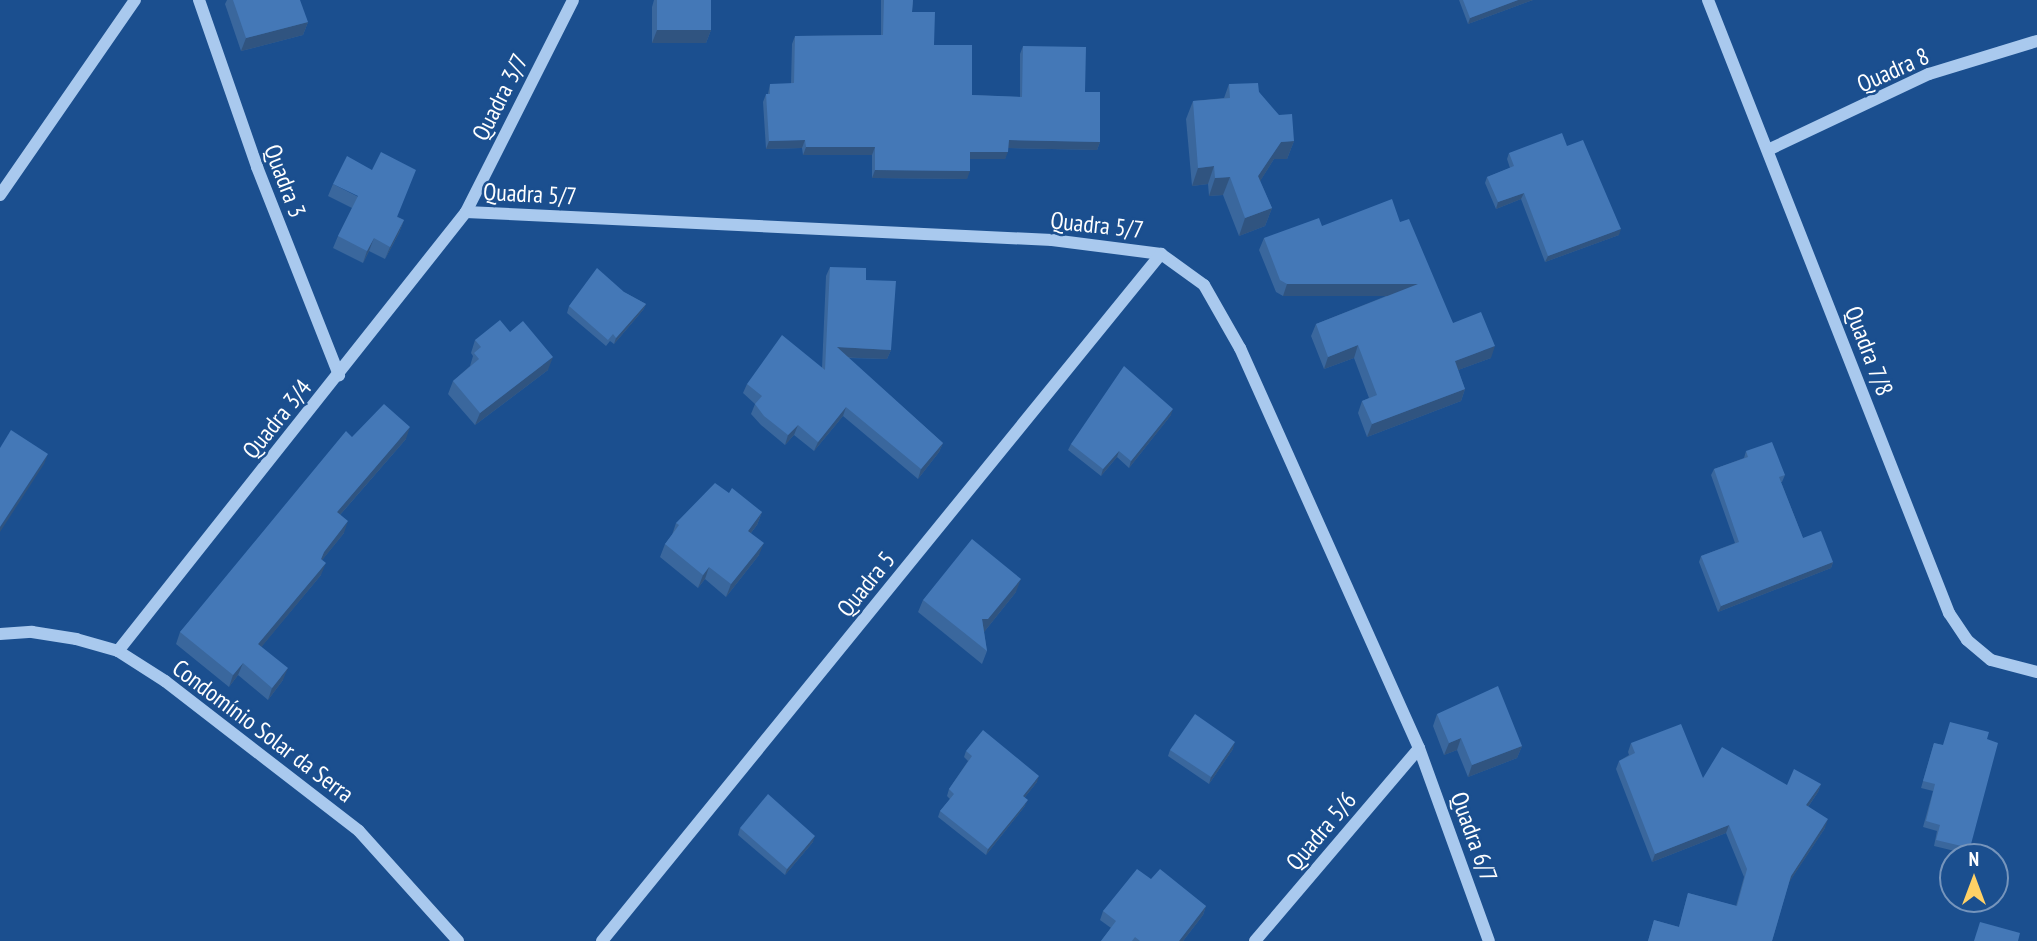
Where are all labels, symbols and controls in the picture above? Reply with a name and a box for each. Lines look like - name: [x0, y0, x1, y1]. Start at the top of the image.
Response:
- street label: Quadra 8: [1853, 41, 1933, 99]
- street label: Quadra 3/7: [466, 49, 534, 145]
- street label: Quadra 3: [258, 141, 312, 221]
- street label: Quadra 5/7: [483, 177, 577, 211]
- street label: Quadra 5/7: [1049, 206, 1145, 244]
- street label: Quadra 7/8: [1839, 302, 1899, 400]
- street label: Quadra 3/4: [236, 374, 318, 464]
- street label: Quadra 5: [831, 546, 901, 622]
- street label: Condomínio Solar da Serra: [167, 653, 359, 809]
- street label: Quadra 5/6: [1280, 786, 1362, 876]
- street label: Quadra 6/7: [1444, 788, 1504, 886]
- north arrow: [1939, 843, 2009, 913]
- text: N: [1969, 847, 1979, 871]

